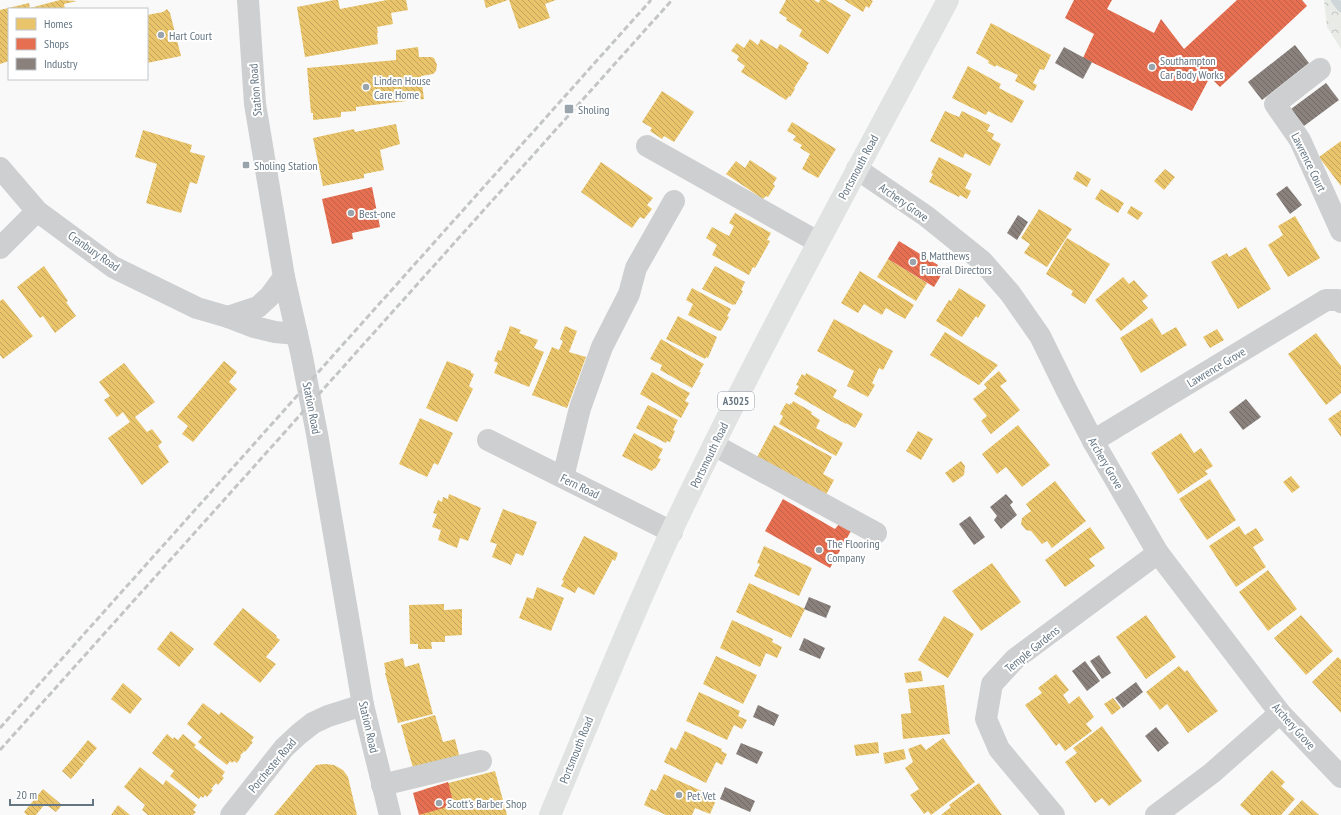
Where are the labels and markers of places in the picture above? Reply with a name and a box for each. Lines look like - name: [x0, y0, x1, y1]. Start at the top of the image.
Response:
- place label: Hart Court: [169, 28, 213, 43]
- marker: Hart Court: [156, 30, 166, 40]
- place label: Southampton Car Body Works: [1160, 53, 1223, 82]
- marker: Southampton Car Body Works: [1147, 62, 1157, 72]
- place label: Linden House Care Home: [374, 73, 431, 102]
- marker: Linden House Care Home: [361, 82, 371, 92]
- place label: Sholing: [578, 102, 609, 117]
- marker: Sholing: [563, 103, 575, 115]
- place label: Sholing Station: [254, 158, 318, 173]
- marker: Sholing Station: [241, 160, 251, 170]
- place label: Best-one: [359, 206, 396, 221]
- marker: Best-one: [346, 208, 356, 218]
- place label: B Matthews Funeral Directors: [921, 248, 992, 277]
- marker: B Matthews Funeral Directors: [908, 257, 918, 267]
- place label: The Flooring Company: [827, 536, 880, 565]
- marker: The Flooring Company: [814, 545, 824, 555]
- place label: Pet Vet: [687, 788, 717, 803]
- marker: Pet Vet: [674, 790, 684, 800]
- place label: Scott's Barber Shop: [447, 796, 527, 811]
- marker: Scott's Barber Shop: [434, 798, 444, 808]

